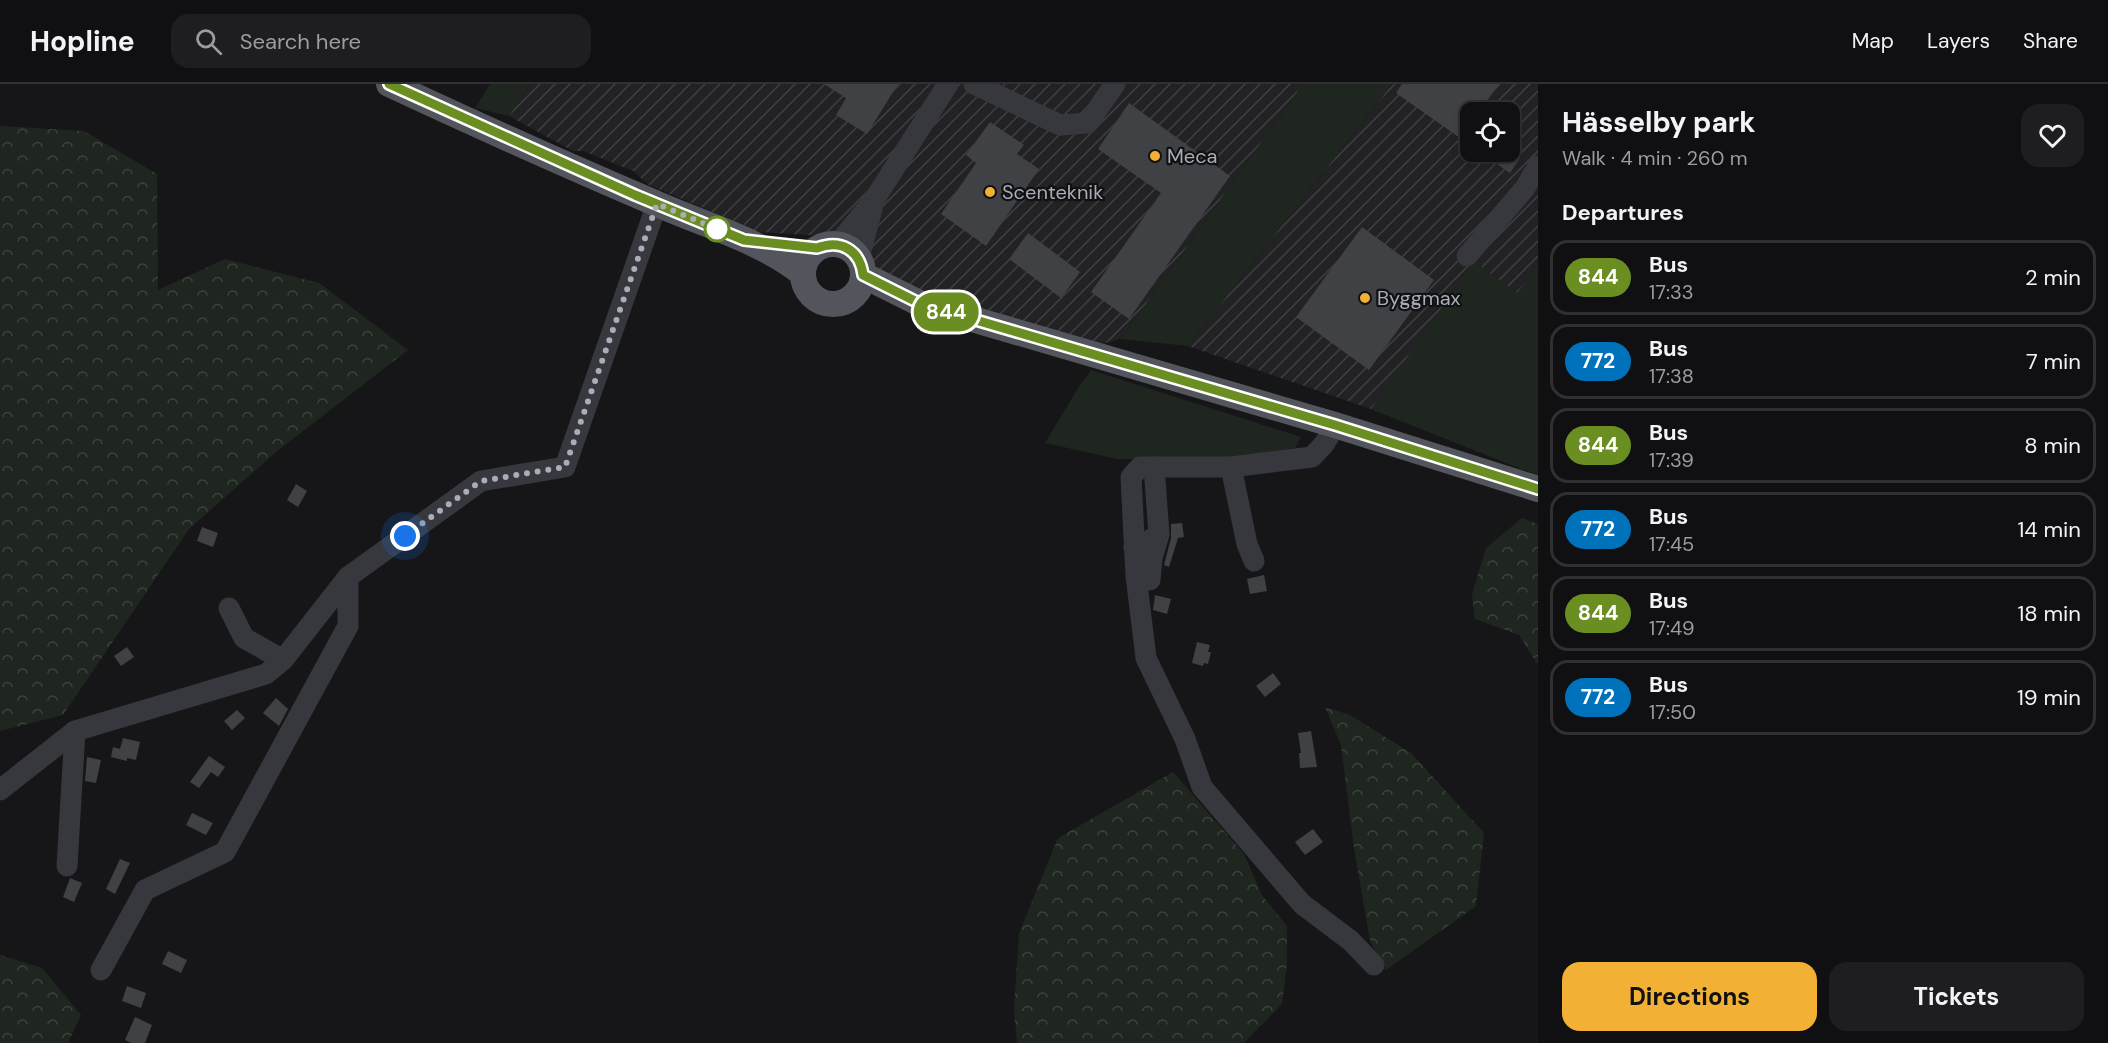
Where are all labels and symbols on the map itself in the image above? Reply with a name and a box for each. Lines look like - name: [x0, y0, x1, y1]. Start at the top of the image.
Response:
- place label: Meca: [1167, 143, 1218, 169]
- marker: Meca: [1148, 149, 1162, 163]
- place label: Scenteknik: [1002, 179, 1103, 205]
- marker: Scenteknik: [983, 185, 997, 199]
- unlabelled marker: [704, 216, 730, 242]
- place label: Byggmax: [1377, 285, 1461, 311]
- marker: Byggmax: [1358, 291, 1372, 305]
- line badge: 844: [912, 292, 980, 332]
- your location: [390, 521, 420, 551]

